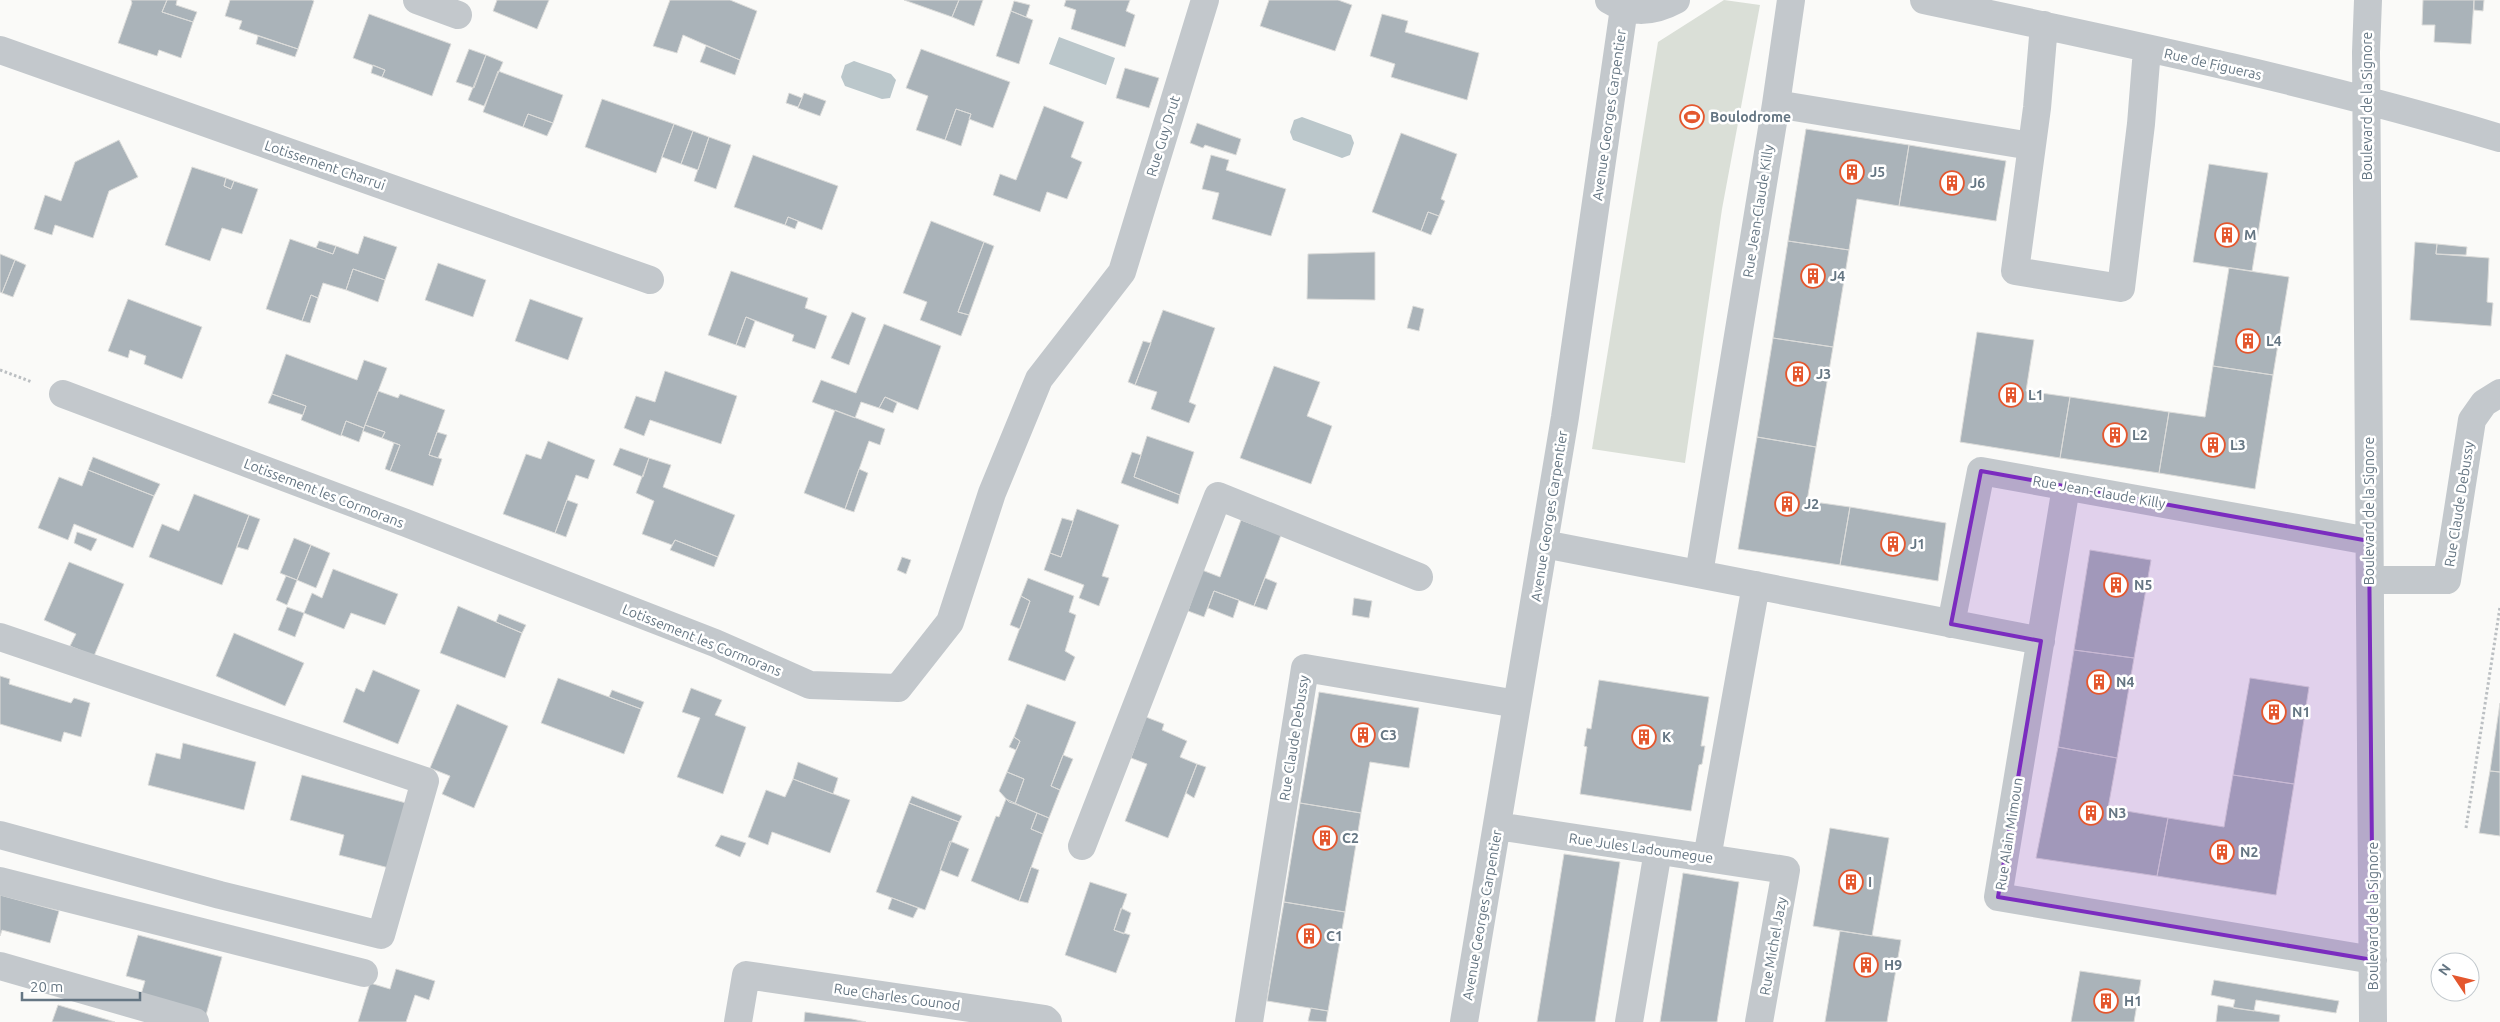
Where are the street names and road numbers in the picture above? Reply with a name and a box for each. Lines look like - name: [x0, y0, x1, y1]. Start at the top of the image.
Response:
- street label: Avenue Georges Carpentier: [1589, 28, 1629, 202]
- street label: Boulevard de la Signore: [2359, 32, 2375, 180]
- street label: Rue de Figueras: [2163, 45, 2263, 83]
- street label: Rue Guy Drut: [1143, 93, 1183, 178]
- street label: Lotissement Charrui: [263, 137, 387, 193]
- street label: Rue Jean-Claude Killy: [1740, 143, 1776, 279]
- street label: Avenue Georges Carpentier: [1528, 429, 1571, 603]
- street label: Boulevard de la Signore: [2361, 437, 2377, 585]
- street label: Rue Claude Debussy: [2441, 440, 2477, 568]
- street label: Lotissement les Cormorans: [242, 455, 406, 531]
- street label: Rue Jean-Claude Killy: [2031, 472, 2167, 512]
- street label: Lotissement les Cormorans: [620, 601, 784, 679]
- street label: Rue Claude Debussy: [1276, 674, 1312, 802]
- street label: Rue Alain Mimoun: [1992, 776, 2026, 892]
- street label: Avenue Georges Carpentier: [1459, 828, 1505, 1002]
- street label: Rue Jules Ladoumegue: [1568, 830, 1714, 866]
- street label: Boulevard de la Signore: [2365, 842, 2381, 990]
- street label: Rue Michel Jazy: [1756, 895, 1790, 996]
- street label: Rue Charles Gounod: [833, 980, 961, 1014]

